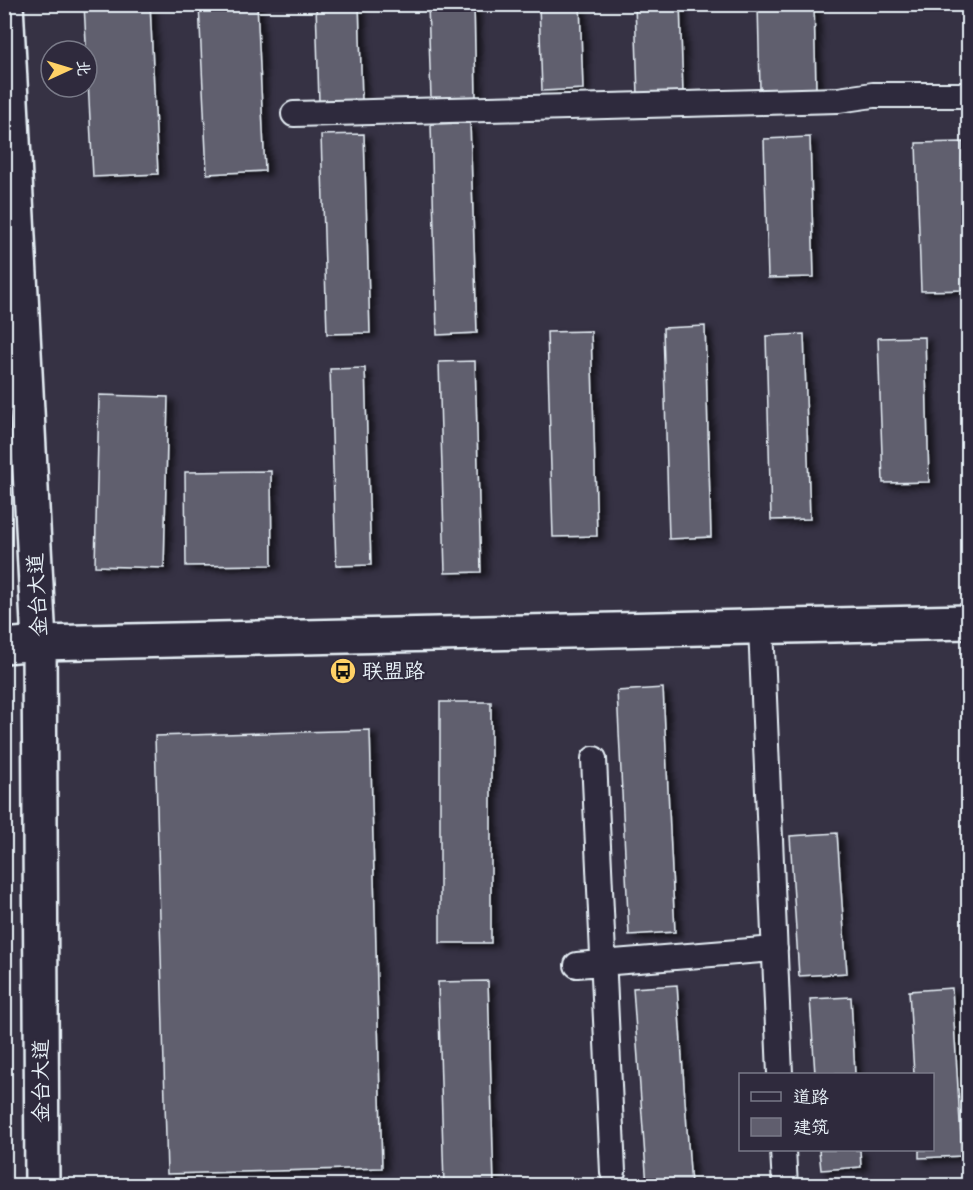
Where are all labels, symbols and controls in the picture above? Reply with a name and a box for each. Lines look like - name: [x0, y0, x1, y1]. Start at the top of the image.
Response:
- north arrow: [39, 39, 99, 99]
- text: 北: [73, 59, 93, 77]
- street label: 金台大道: [23, 552, 51, 638]
- bus stop icon: 联盟路: [328, 656, 358, 686]
- place label: 联盟路: [362, 659, 425, 683]
- street label: 金台大道: [29, 1039, 53, 1123]
- legend: [739, 1073, 934, 1151]
- text: 道路: [793, 1087, 829, 1108]
- text: 建筑: [793, 1117, 829, 1138]

